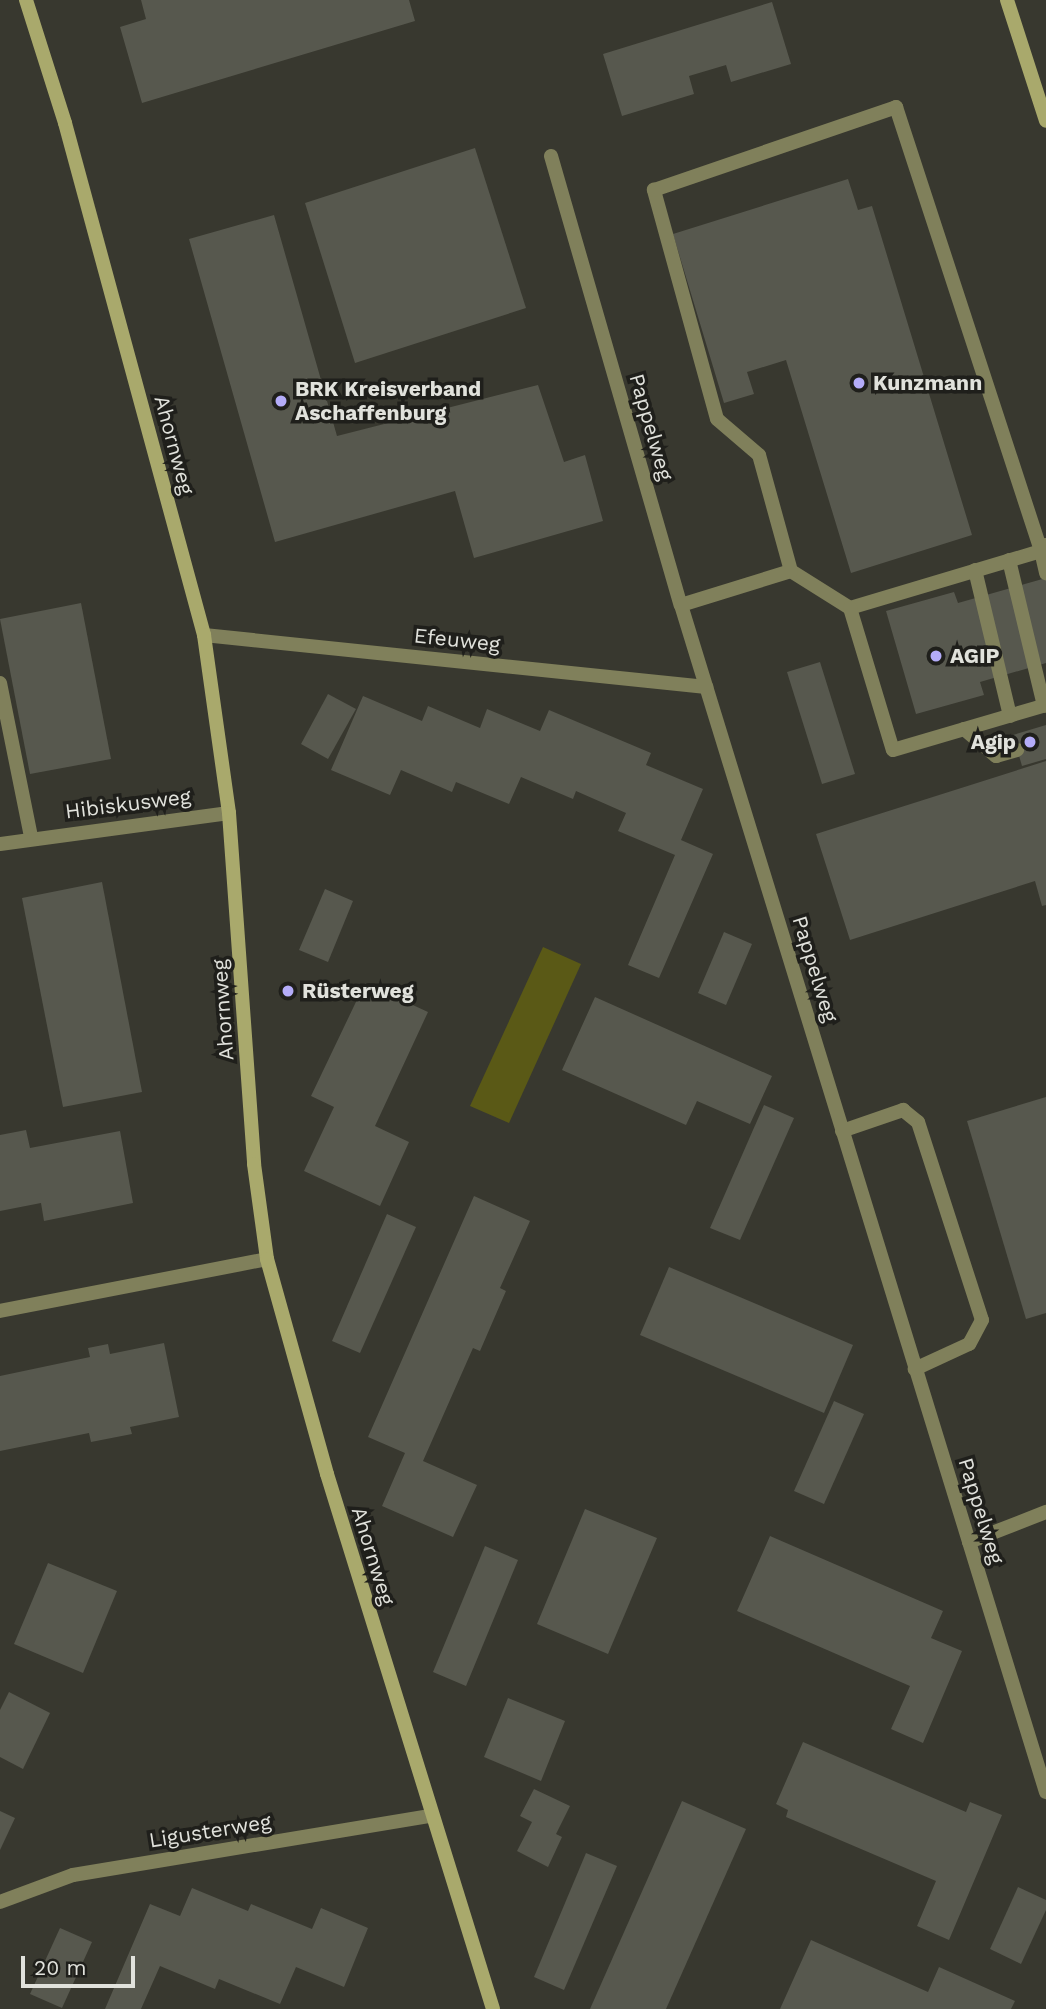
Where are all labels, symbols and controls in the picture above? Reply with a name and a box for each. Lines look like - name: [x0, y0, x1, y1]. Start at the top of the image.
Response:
- place label: Kunzmann: [873, 370, 982, 396]
- street label: Pappelweg: [624, 371, 678, 483]
- marker: Kunzmann: [851, 375, 867, 391]
- place label: BRK Kreisverband Aschaffenburg: [295, 376, 481, 426]
- street label: Ahornweg: [149, 393, 199, 497]
- marker: BRK Kreisverband Aschaffenburg: [273, 393, 289, 409]
- street label: Efeuweg: [413, 623, 501, 657]
- place label: AGIP: [950, 643, 1000, 669]
- marker: AGIP: [928, 648, 944, 664]
- place label: Agip: [971, 729, 1016, 755]
- marker: Agip: [1022, 734, 1038, 750]
- street label: Hibiskusweg: [64, 784, 192, 824]
- street label: Pappelweg: [787, 913, 843, 1025]
- street label: Ahornweg: [207, 959, 239, 1061]
- place label: Rüsterweg: [302, 978, 413, 1004]
- marker: Rüsterweg: [280, 983, 296, 999]
- street label: Pappelweg: [953, 1455, 1009, 1567]
- street label: Ahornweg: [346, 1504, 400, 1608]
- street label: Ligusterweg: [147, 1809, 273, 1853]
- scale bar: [24, 1942, 138, 1986]
- text: 20 m: [34, 1955, 86, 1980]

